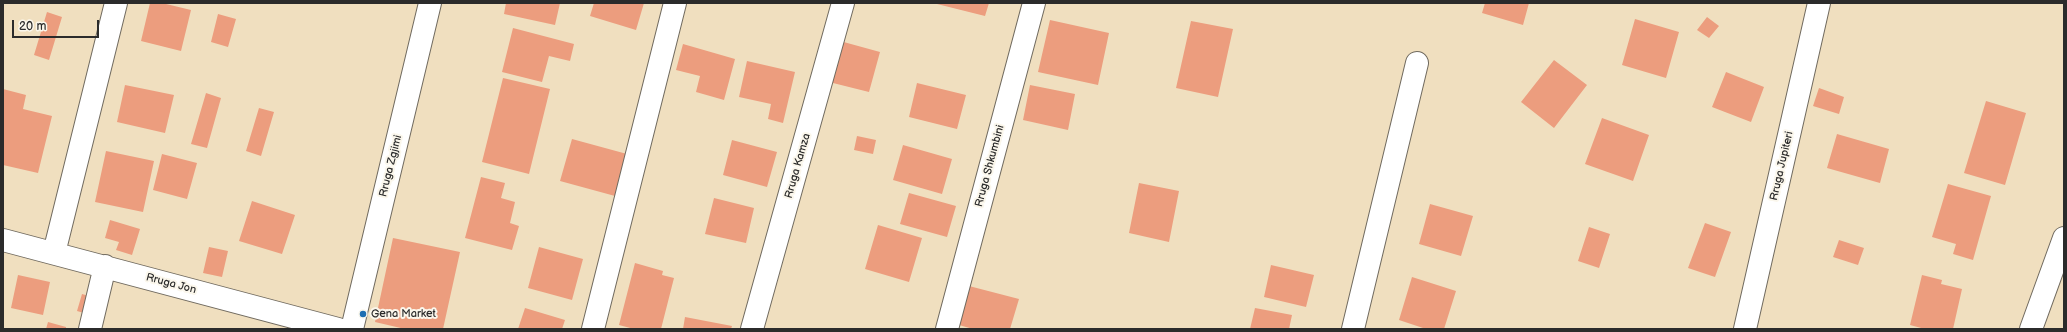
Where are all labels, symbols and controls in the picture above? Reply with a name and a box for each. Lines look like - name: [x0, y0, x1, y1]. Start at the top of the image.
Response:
- scale bar: [14, 12, 101, 38]
- text: 20 m: [19, 19, 46, 34]
- street label: Rruga Shkumbini: [973, 124, 1007, 208]
- street label: Rruga Jupiteri: [1768, 130, 1796, 202]
- street label: Rruga Kamza: [782, 132, 814, 200]
- street label: Rruga Zgjimi: [377, 134, 405, 198]
- street label: Rruga Jon: [144, 271, 198, 297]
- place label: Gena Market: [371, 307, 436, 321]
- marker: Gena Market: [358, 309, 368, 319]

